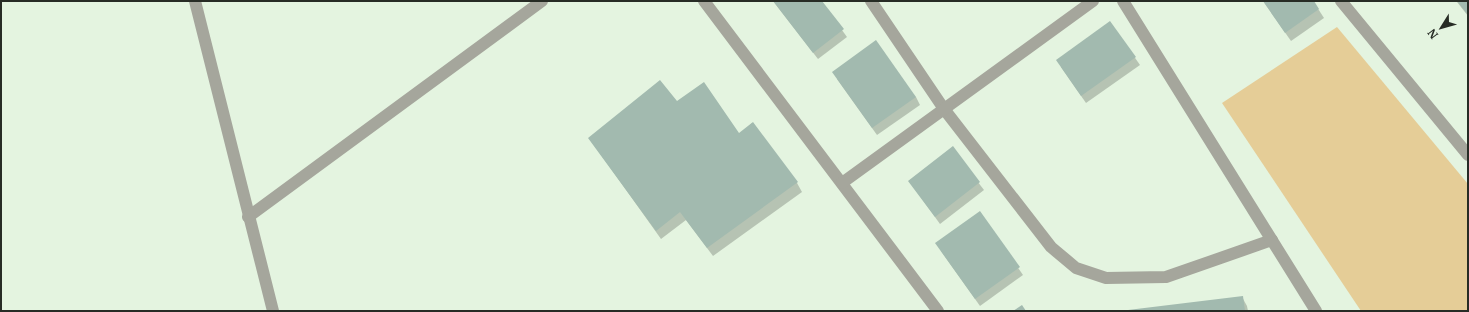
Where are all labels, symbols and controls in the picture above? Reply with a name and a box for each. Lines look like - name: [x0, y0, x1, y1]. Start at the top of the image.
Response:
- north arrow: [1421, 8, 1461, 48]
- text: N: [1425, 26, 1441, 42]

